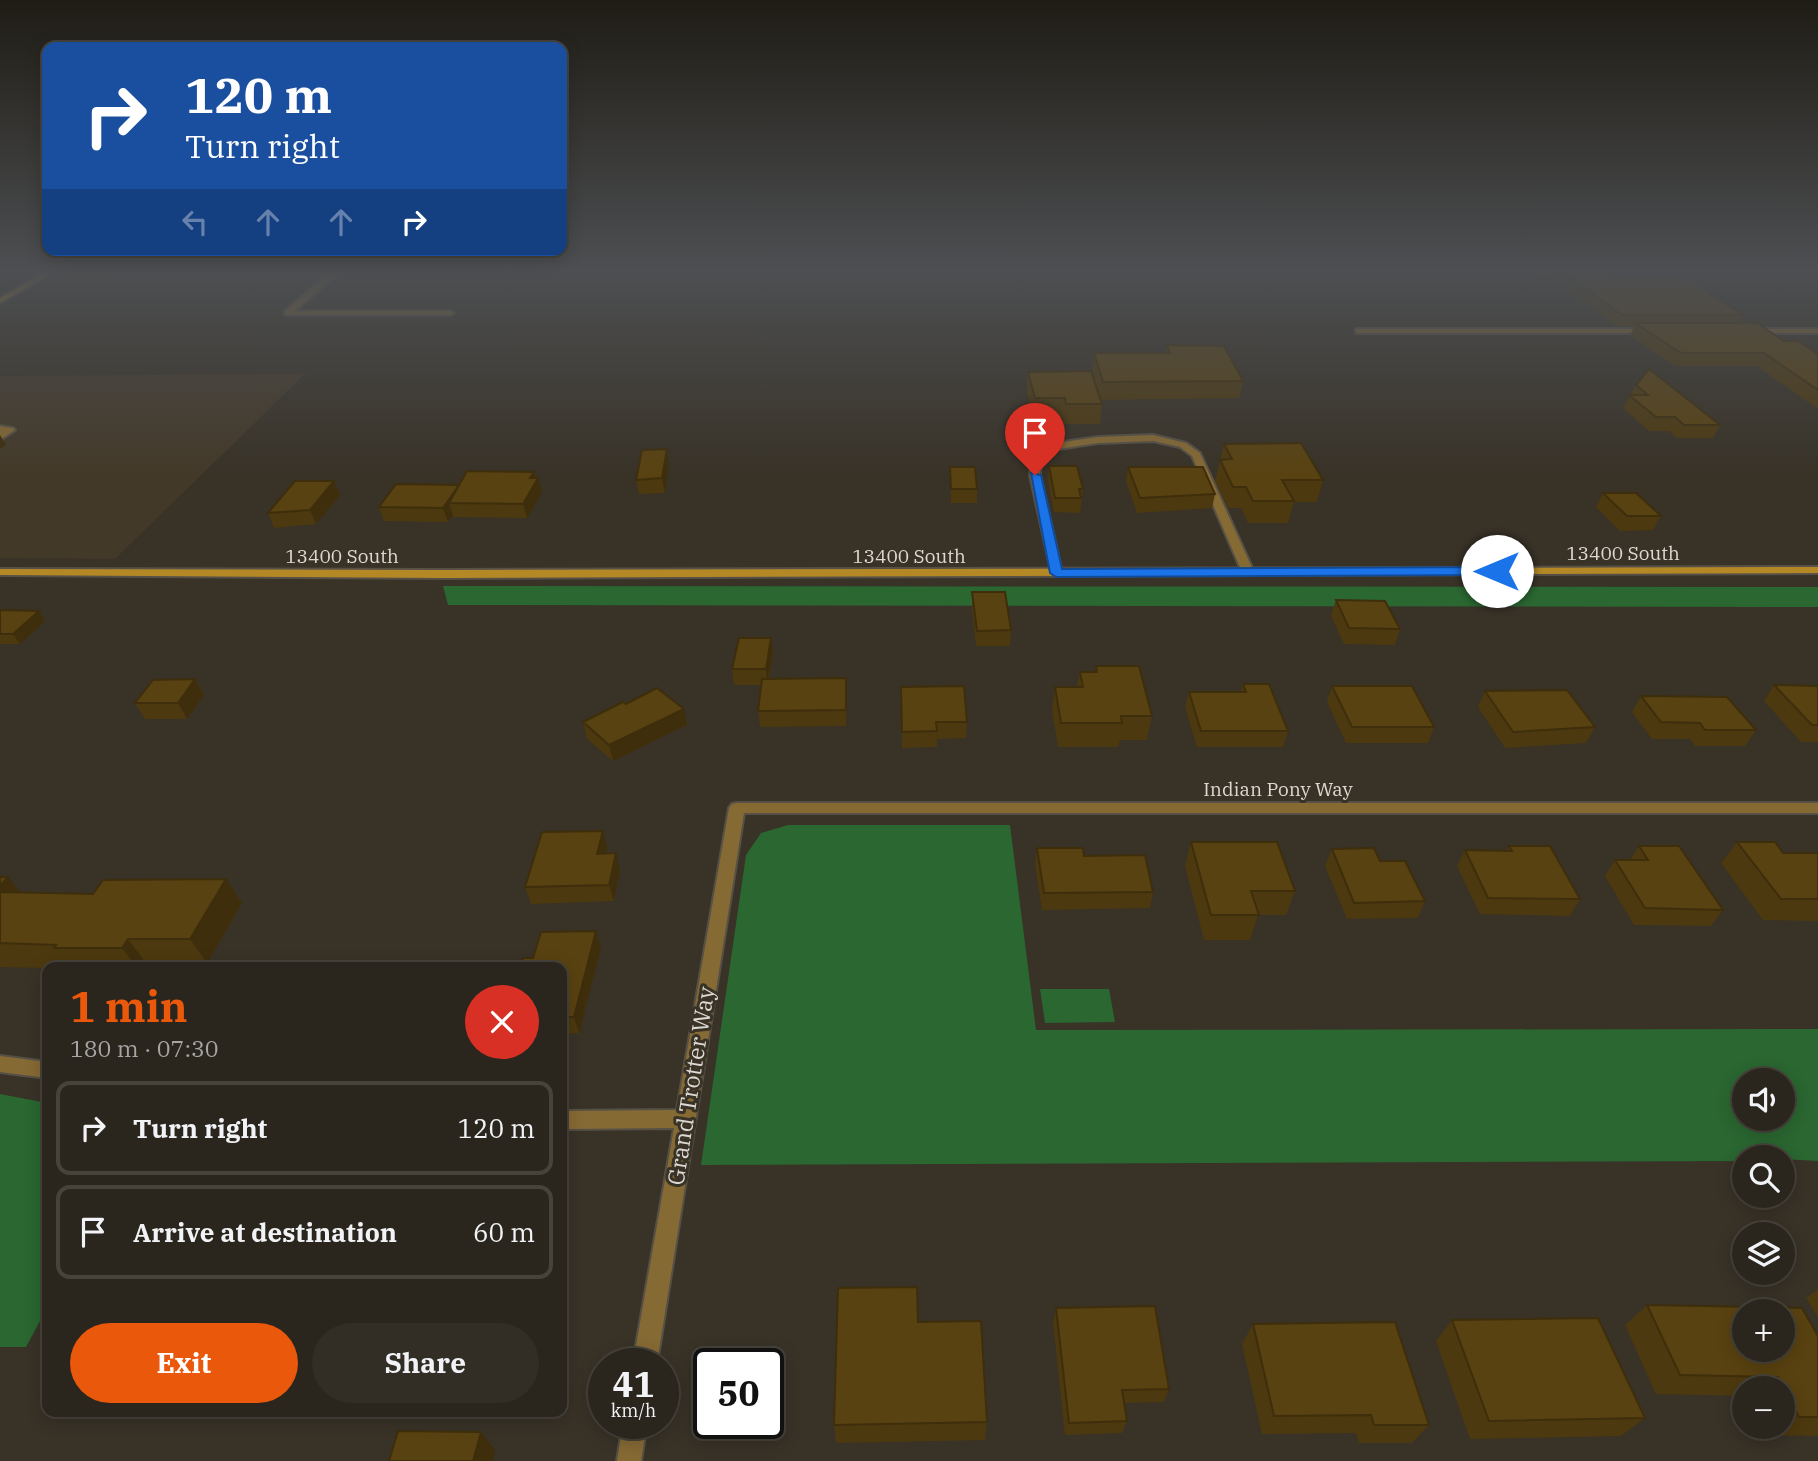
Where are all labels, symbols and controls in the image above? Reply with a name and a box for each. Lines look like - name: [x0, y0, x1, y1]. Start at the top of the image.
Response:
- text: 120 m: [185, 63, 332, 126]
- icon: right: [70, 70, 161, 161]
- text: Turn right: [185, 125, 340, 167]
- icon: left: [176, 203, 214, 241]
- icon: ahead: [249, 203, 287, 241]
- icon: ahead: [322, 203, 360, 241]
- icon: right: [395, 203, 433, 241]
- pin: [1005, 403, 1065, 475]
- icon: arrive: [1016, 414, 1054, 452]
- position arrow: [1460, 534, 1534, 608]
- street label: 13400 South: [1566, 541, 1680, 565]
- street label: 13400 South: [285, 544, 399, 568]
- street label: 13400 South: [852, 544, 966, 568]
- street label: Indian Pony Way: [1203, 777, 1354, 801]
- text: 1 min: [70, 979, 188, 1034]
- street label: Grand Trotter Way: [660, 984, 721, 1187]
- button: close: [465, 985, 539, 1059]
- text: 180 m · 07:30: [70, 1033, 219, 1063]
- map controls: [1732, 1068, 1795, 1439]
- button: sound: [1732, 1068, 1795, 1131]
- icon: right: [74, 1109, 112, 1147]
- text: Turn right: [133, 1111, 267, 1145]
- text: 120 m: [457, 1111, 535, 1145]
- button: search: [1732, 1145, 1795, 1208]
- icon: arrive: [74, 1213, 112, 1251]
- text: Arrive at destination: [133, 1215, 397, 1249]
- text: 60 m: [473, 1215, 535, 1249]
- button: layers: [1732, 1222, 1795, 1285]
- button: +: [1732, 1299, 1795, 1362]
- button: Exit: [70, 1323, 298, 1403]
- button: Share: [312, 1323, 539, 1403]
- speed limit sign: 50: [693, 1348, 784, 1439]
- text: 41: [612, 1361, 655, 1407]
- button: −: [1732, 1376, 1795, 1439]
- text: km/h: [611, 1399, 656, 1422]

